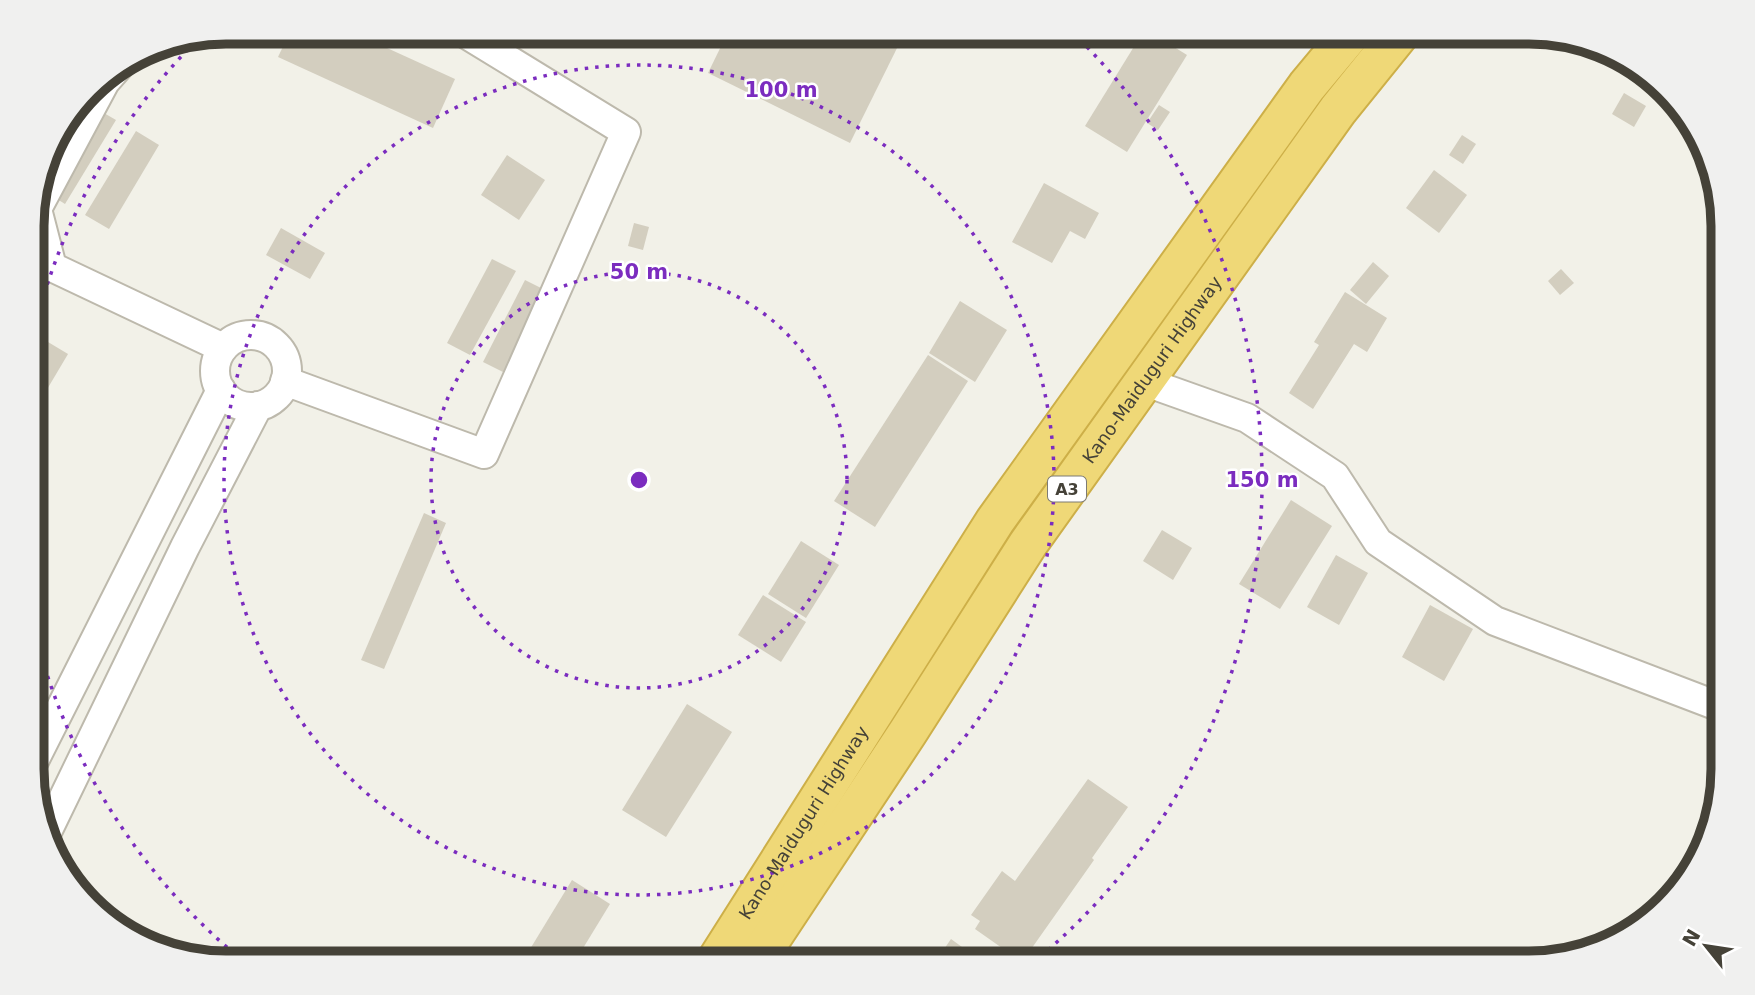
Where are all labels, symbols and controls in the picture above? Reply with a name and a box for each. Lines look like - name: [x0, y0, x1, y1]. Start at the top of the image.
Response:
- text: 100 m: [744, 78, 818, 102]
- text: 50 m: [610, 260, 668, 284]
- street label: Kano-Maiduguri Highway: [1078, 272, 1226, 467]
- centre of rings: [627, 468, 651, 492]
- text: 150 m: [1225, 468, 1299, 492]
- road number: A3: [1048, 476, 1086, 502]
- street label: Kano-Maiduguri Highway: [734, 722, 873, 923]
- north arrow: [1671, 911, 1741, 981]
- text: N: [1678, 925, 1705, 950]

